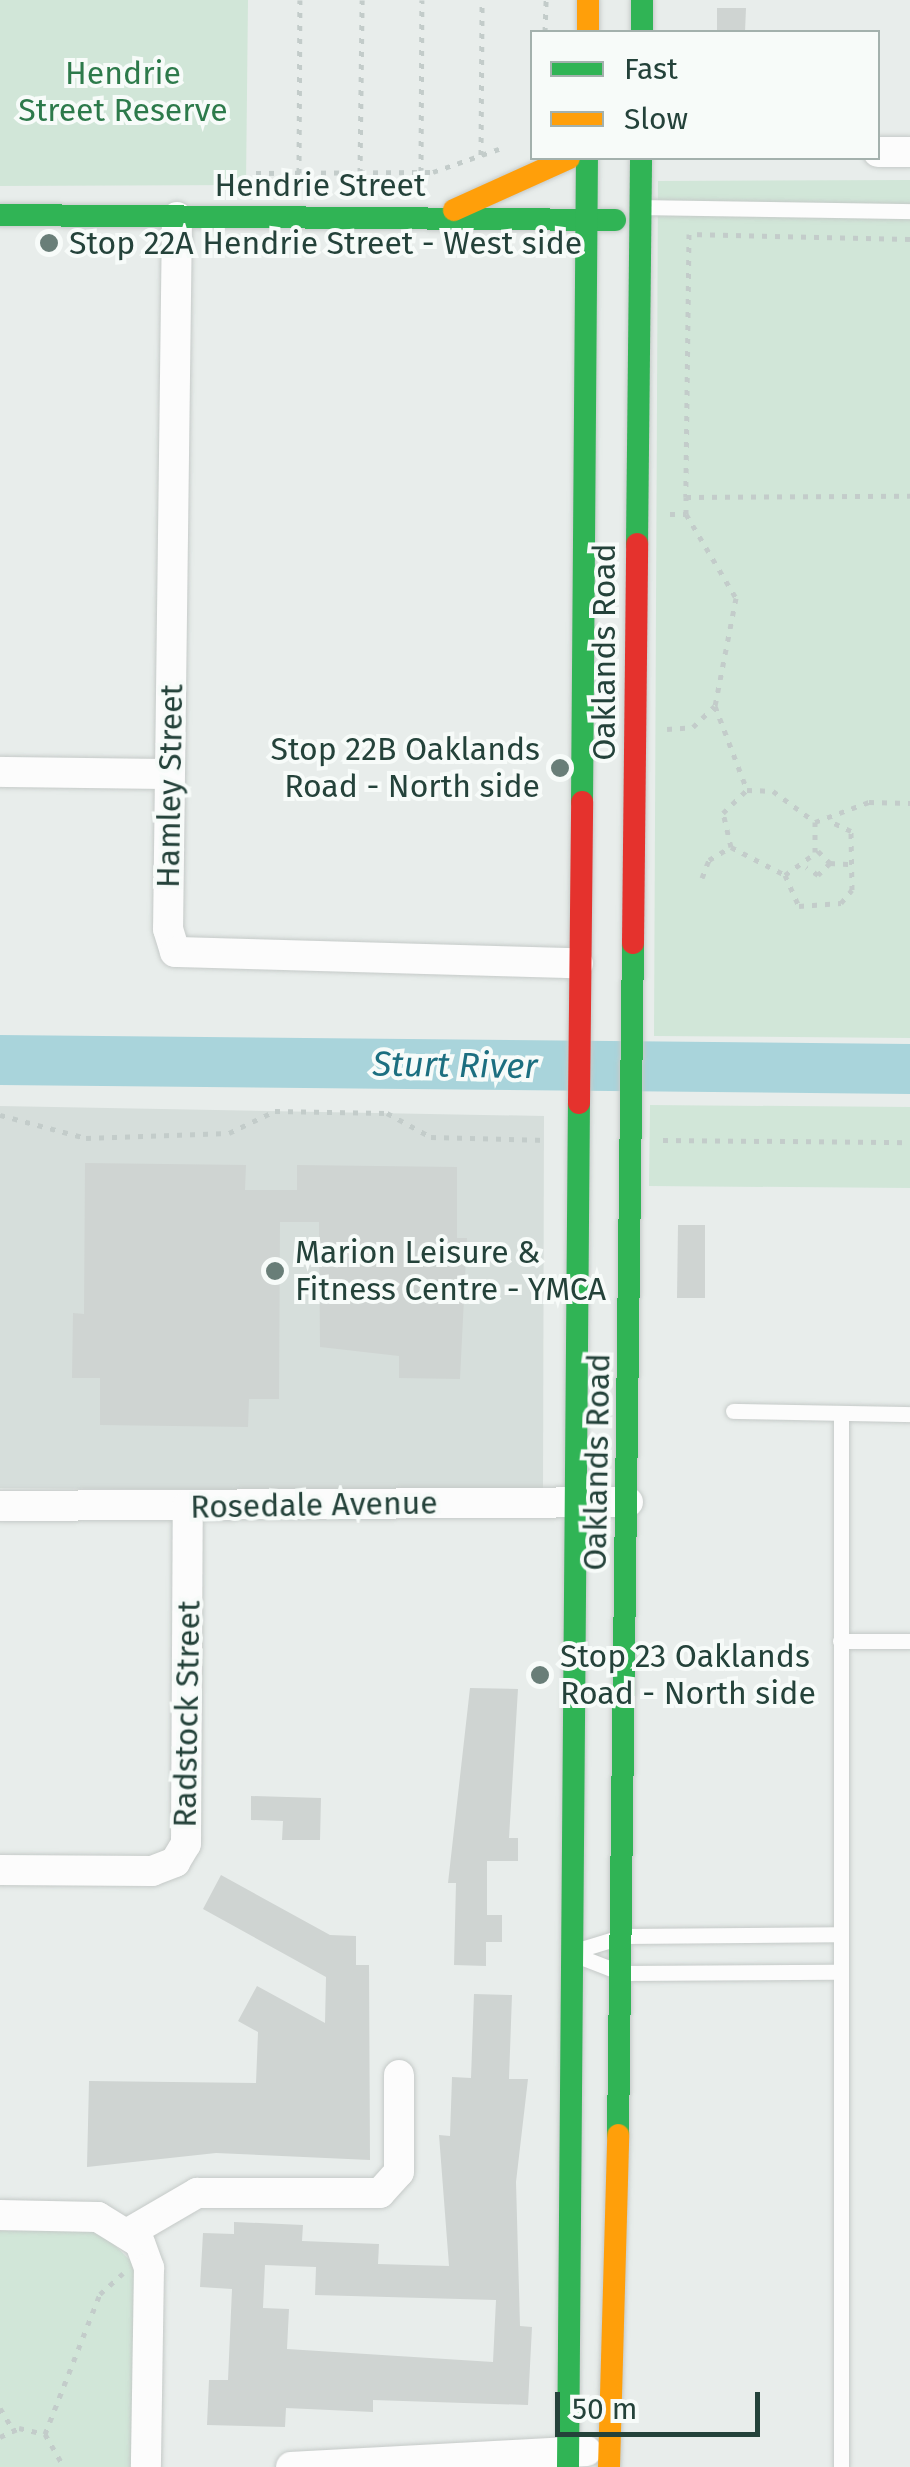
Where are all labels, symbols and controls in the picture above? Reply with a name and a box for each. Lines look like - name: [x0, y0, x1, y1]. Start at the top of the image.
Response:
- legend: [530, 30, 880, 160]
- text: Fast: [624, 51, 678, 87]
- park label: Hendrie Street Reserve: [18, 55, 228, 130]
- text: Slow: [624, 101, 688, 137]
- street label: Hendrie Street: [214, 166, 426, 204]
- place label: Stop 22A Hendrie Street - West side: [69, 224, 582, 262]
- marker: Stop 22A Hendrie Street - West side: [38, 232, 60, 254]
- street label: Oaklands Road: [585, 543, 623, 761]
- street label: Hamley Street: [149, 684, 191, 888]
- place label: Stop 22B Oaklands Road - North side: [271, 731, 540, 806]
- marker: Stop 22B Oaklands Road - North side: [549, 757, 571, 779]
- water label: Sturt River: [372, 1043, 538, 1087]
- place label: Marion Leisure & Fitness Centre - YMCA: [295, 1234, 606, 1309]
- marker: Marion Leisure & Fitness Centre - YMCA: [264, 1260, 286, 1282]
- street label: Oaklands Road: [576, 1353, 618, 1571]
- street label: Rosedale Avenue: [190, 1484, 438, 1526]
- street label: Radstock Street: [166, 1600, 208, 1828]
- place label: Stop 23 Oaklands Road - North side: [560, 1638, 816, 1713]
- marker: Stop 23 Oaklands Road - North side: [529, 1664, 551, 1686]
- scale bar: [560, 2372, 765, 2434]
- text: 50 m: [572, 2391, 637, 2427]

